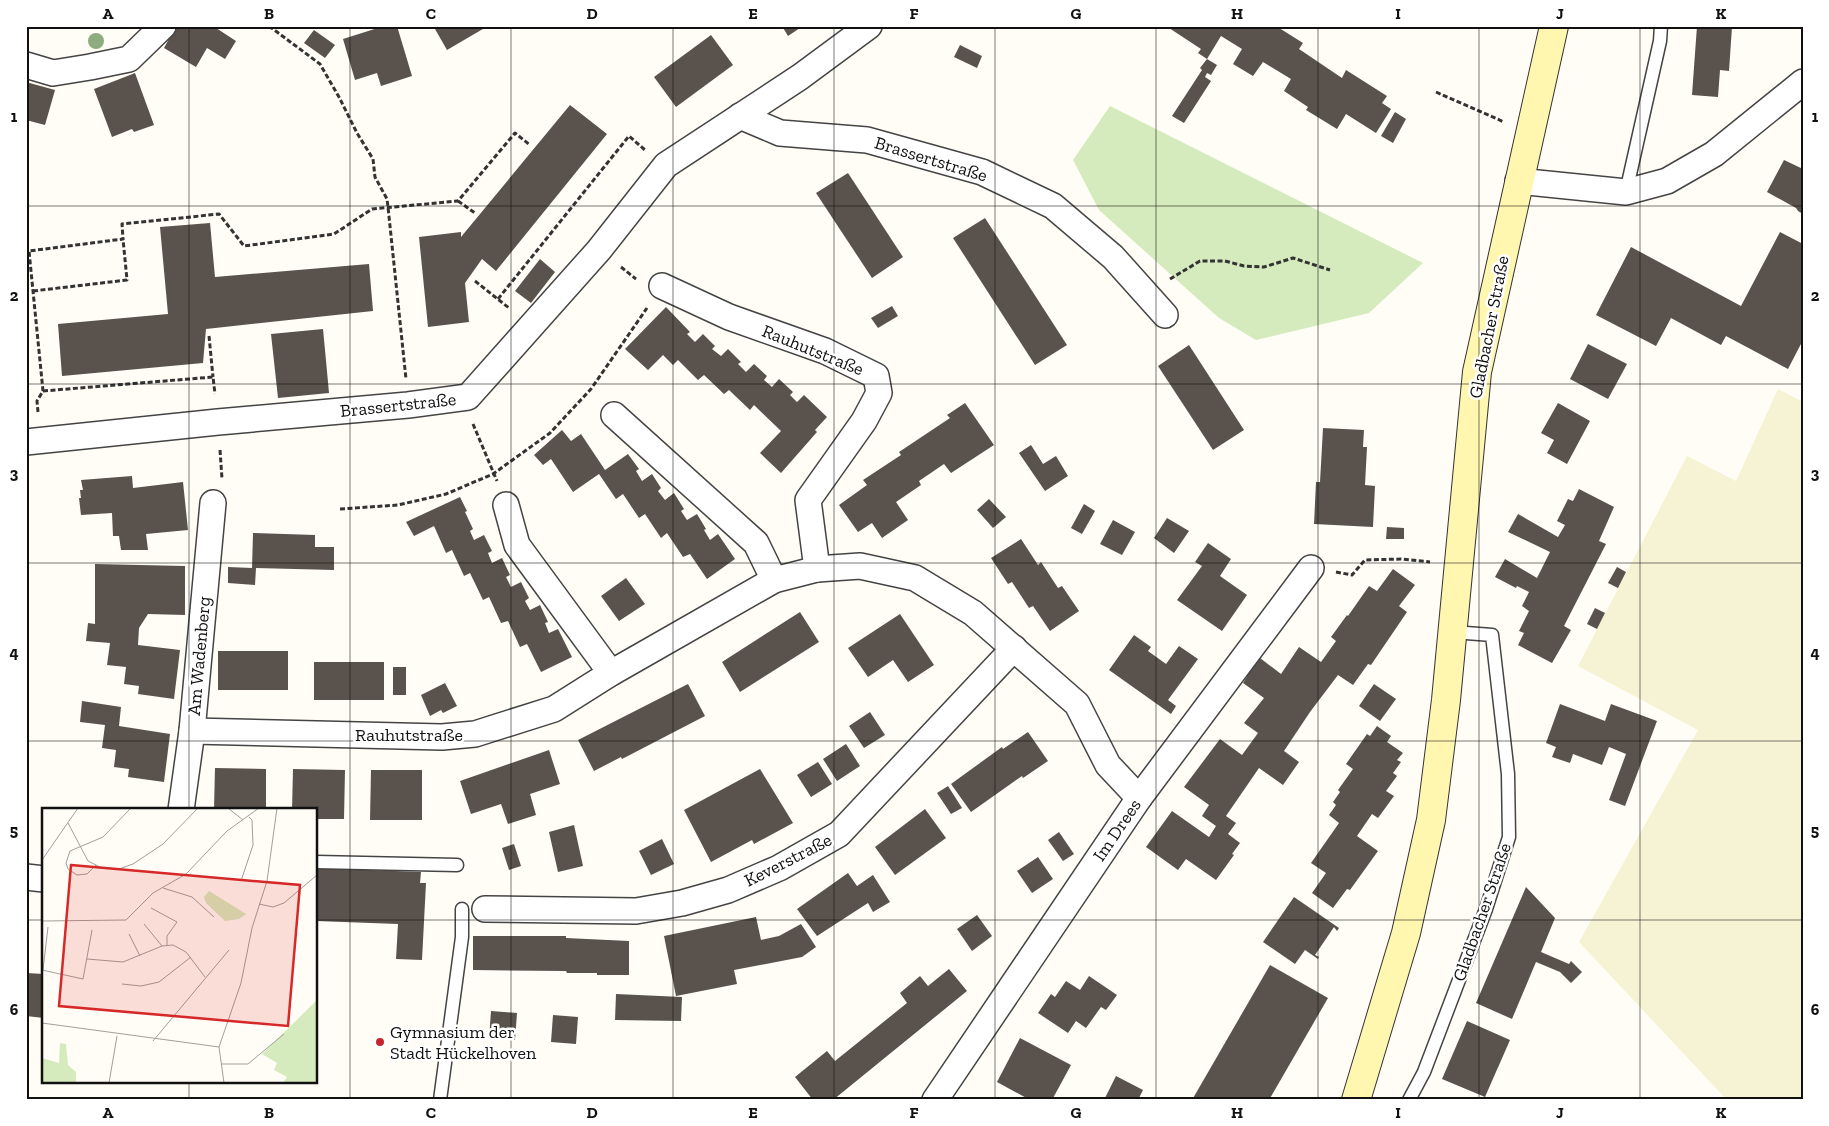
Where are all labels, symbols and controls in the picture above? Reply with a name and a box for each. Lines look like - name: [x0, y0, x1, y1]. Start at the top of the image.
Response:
- text: A: [103, 4, 114, 23]
- text: B: [264, 4, 274, 23]
- text: C: [426, 4, 436, 23]
- text: D: [586, 4, 598, 23]
- text: E: [748, 4, 758, 23]
- text: F: [909, 4, 919, 23]
- text: G: [1071, 4, 1082, 23]
- text: H: [1231, 4, 1243, 23]
- text: I: [1395, 4, 1401, 23]
- text: J: [1556, 4, 1564, 23]
- text: K: [1716, 4, 1727, 23]
- text: 1: [11, 107, 18, 126]
- text: 1: [1812, 107, 1819, 126]
- street label: Brassertstraße: [872, 131, 990, 187]
- street label: Gladbacher Straße: [1464, 254, 1514, 400]
- text: 2: [10, 286, 19, 305]
- text: 2: [1811, 286, 1820, 305]
- street label: Rauhutstraße: [759, 320, 867, 380]
- street label: Brassertstraße: [339, 388, 457, 422]
- text: 3: [10, 464, 19, 483]
- text: 3: [1811, 464, 1820, 483]
- street label: Am Wadenberg: [183, 595, 215, 717]
- text: 4: [9, 643, 19, 662]
- text: 4: [1810, 643, 1820, 662]
- street label: Rauhutstraße: [355, 724, 463, 746]
- street label: Im Drees: [1088, 795, 1146, 865]
- inset map: [42, 808, 318, 1084]
- text: 5: [10, 821, 18, 840]
- text: 5: [1811, 821, 1819, 840]
- street label: Keverstraße: [741, 829, 835, 891]
- street label: Gladbacher Straße: [1448, 840, 1516, 984]
- text: 6: [10, 1000, 19, 1019]
- text: 6: [1811, 1000, 1820, 1019]
- place label: Gymnasium der Stadt Hückelhoven: [390, 1021, 537, 1064]
- marker: Gymnasium der Stadt Hückelhoven: [374, 1036, 386, 1048]
- text: A: [103, 1103, 114, 1122]
- text: B: [264, 1103, 274, 1122]
- text: C: [426, 1103, 436, 1122]
- text: D: [586, 1103, 598, 1122]
- text: E: [748, 1103, 758, 1122]
- text: F: [909, 1103, 919, 1122]
- text: G: [1071, 1103, 1082, 1122]
- text: H: [1231, 1103, 1243, 1122]
- text: I: [1395, 1103, 1401, 1122]
- text: J: [1556, 1103, 1564, 1122]
- text: K: [1716, 1103, 1727, 1122]

